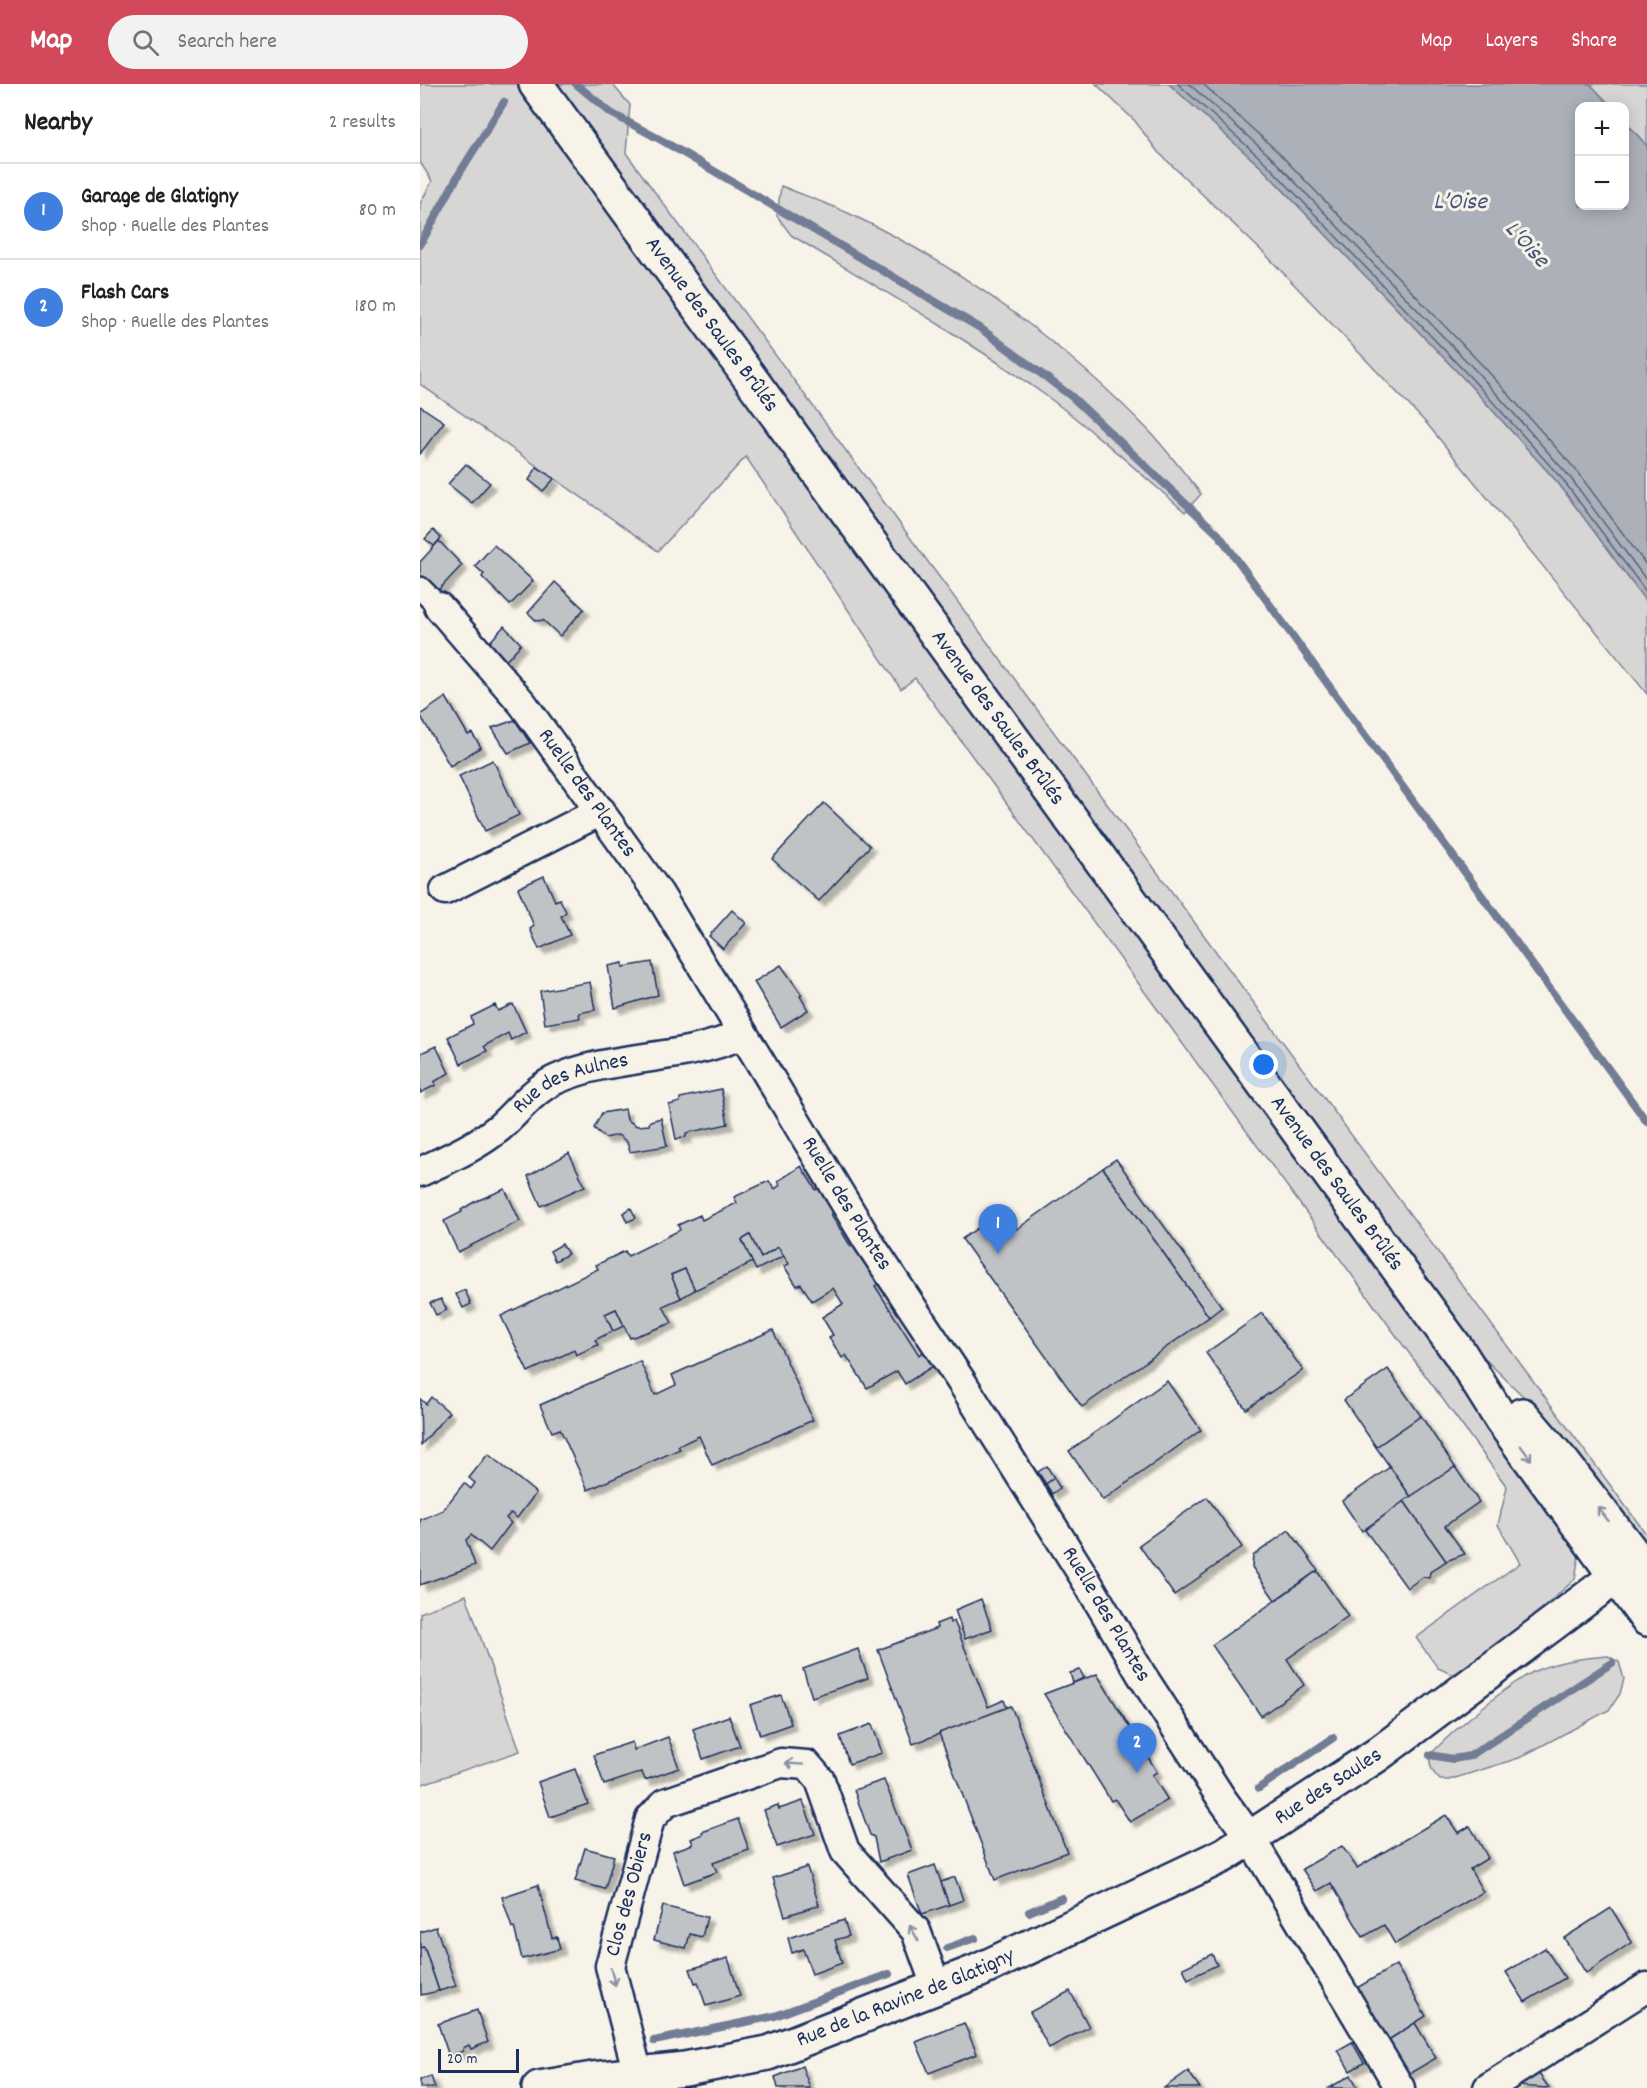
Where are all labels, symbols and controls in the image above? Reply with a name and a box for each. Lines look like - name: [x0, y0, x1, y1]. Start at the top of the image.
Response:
- search box: [108, 15, 528, 69]
- text: Map: [30, 22, 72, 62]
- icon: search: [129, 26, 162, 59]
- text: Search here: [177, 27, 277, 58]
- text: Map: [1421, 27, 1452, 57]
- text: Layers: [1485, 27, 1538, 57]
- text: Share: [1571, 27, 1617, 57]
- map controls: [1575, 102, 1629, 210]
- button: +: [1575, 102, 1629, 156]
- text: Nearby: [24, 105, 92, 142]
- text: 2 results: [329, 109, 396, 137]
- button: −: [1575, 156, 1629, 210]
- text: Garage de Glatigny: [81, 182, 238, 213]
- water label: L’Oise: [1433, 186, 1488, 220]
- text: 1: [41, 197, 46, 225]
- text: 80 m: [359, 197, 396, 225]
- text: Shop · Ruelle des Plantes: [81, 213, 269, 241]
- water label: L'Oise: [1496, 214, 1557, 277]
- street label: Avenue des Saules Brûlés: [637, 231, 786, 419]
- text: Flash Cars: [81, 278, 169, 309]
- text: 2: [39, 293, 48, 321]
- text: 180 m: [354, 293, 396, 321]
- text: Shop · Ruelle des Plantes: [81, 309, 269, 337]
- street label: Avenue des Saules Brûlés: [923, 624, 1072, 812]
- street label: Ruelle des Plantes: [530, 722, 644, 864]
- street label: Rue des Aulnes: [506, 1045, 631, 1121]
- your location: [1249, 1050, 1278, 1079]
- street label: Avenue des Saules Brûlés: [1262, 1089, 1411, 1278]
- street label: Ruelle des Plantes: [793, 1131, 899, 1277]
- pin: 1: [978, 1204, 1018, 1254]
- one-way arrow: [1520, 1445, 1532, 1461]
- one-way arrow: [1596, 1506, 1609, 1522]
- street label: Ruelle des Plantes: [1054, 1541, 1158, 1688]
- pin: 2: [1118, 1724, 1156, 1773]
- street label: Rue des Saules: [1268, 1740, 1388, 1833]
- one-way arrow: [784, 1758, 804, 1769]
- street label: Clos des Obiers: [598, 1828, 661, 1960]
- one-way arrow: [908, 1924, 921, 1941]
- street label: Rue de la Ravine de Glatigny: [792, 1940, 1021, 2056]
- one-way arrow: [608, 1967, 619, 1986]
- scale bar: [438, 2046, 519, 2074]
- text: 20 m: [447, 2048, 477, 2071]

